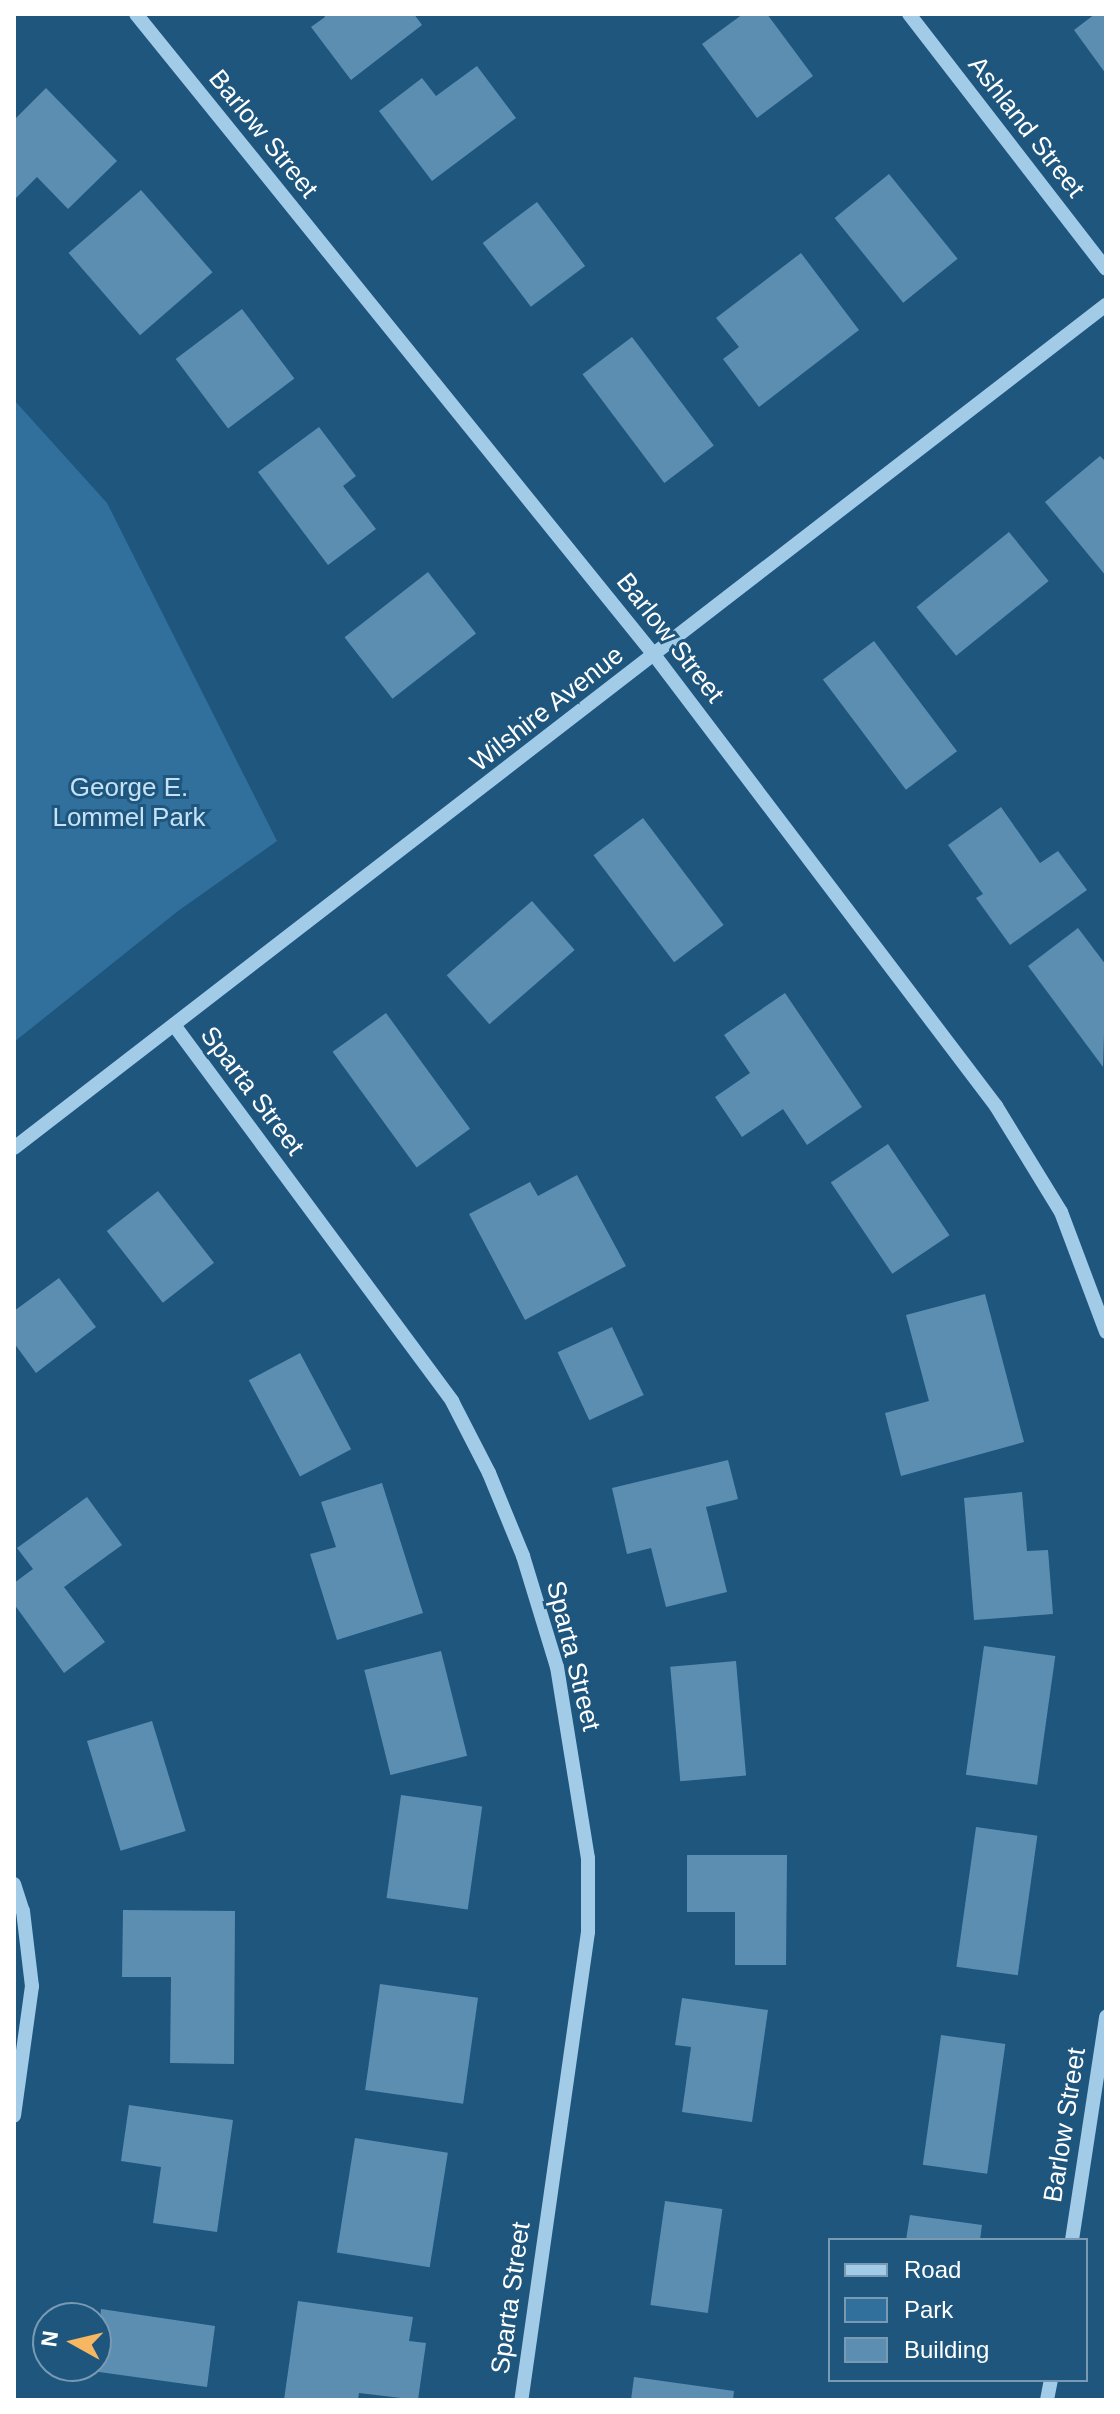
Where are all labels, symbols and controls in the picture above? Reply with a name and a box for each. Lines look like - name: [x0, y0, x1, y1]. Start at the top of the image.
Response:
- street label: Ashland Street: [961, 50, 1091, 204]
- street label: Barlow Street: [202, 64, 324, 204]
- street label: Barlow Street: [610, 567, 730, 709]
- street label: Wilshire Avenue: [464, 639, 630, 779]
- park label: George E. Lommel Park: [52, 772, 206, 834]
- street label: Sparta Street: [193, 1020, 311, 1162]
- street label: Sparta Street: [539, 1578, 607, 1734]
- street label: Barlow Street: [1037, 2045, 1093, 2205]
- street label: Sparta Street: [485, 2220, 537, 2376]
- legend: [828, 2238, 1088, 2382]
- text: Road: [904, 2256, 961, 2283]
- text: Park: [904, 2296, 953, 2323]
- north arrow: [32, 2302, 112, 2382]
- text: N: [36, 2329, 63, 2348]
- text: Building: [904, 2336, 989, 2363]

